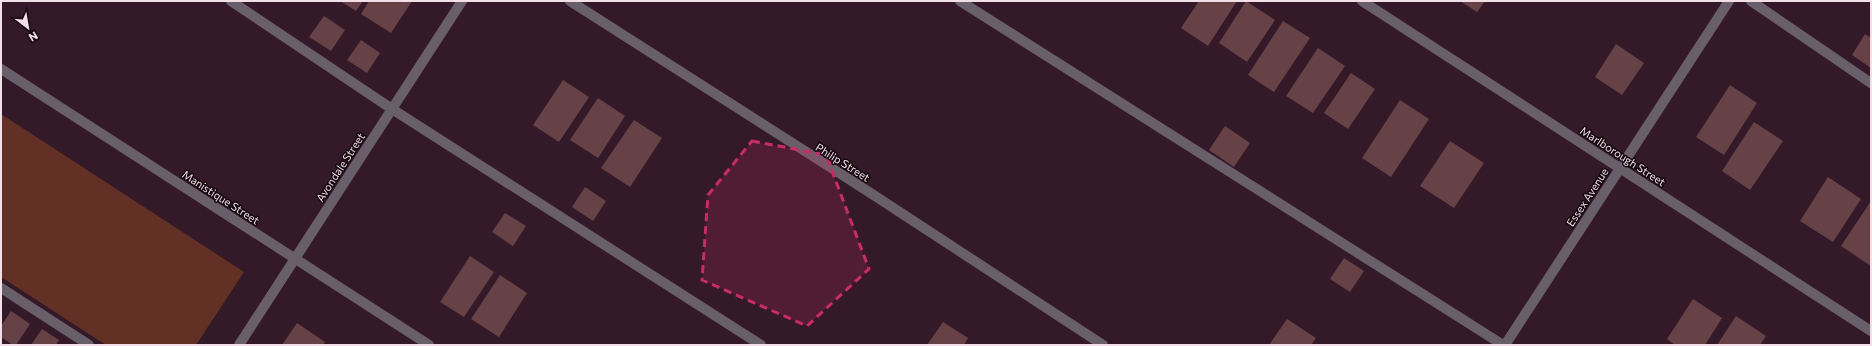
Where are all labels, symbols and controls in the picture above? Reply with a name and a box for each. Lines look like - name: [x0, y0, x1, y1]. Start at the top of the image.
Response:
- north arrow: [8, 8, 48, 48]
- text: N: [27, 29, 40, 45]
- street label: Marlborough Street: [1578, 124, 1668, 189]
- street label: Avondale Street: [313, 130, 367, 204]
- street label: Philip Street: [814, 140, 873, 184]
- street label: Essex Avenue: [1563, 165, 1611, 229]
- street label: Manistique Street: [180, 167, 262, 227]

